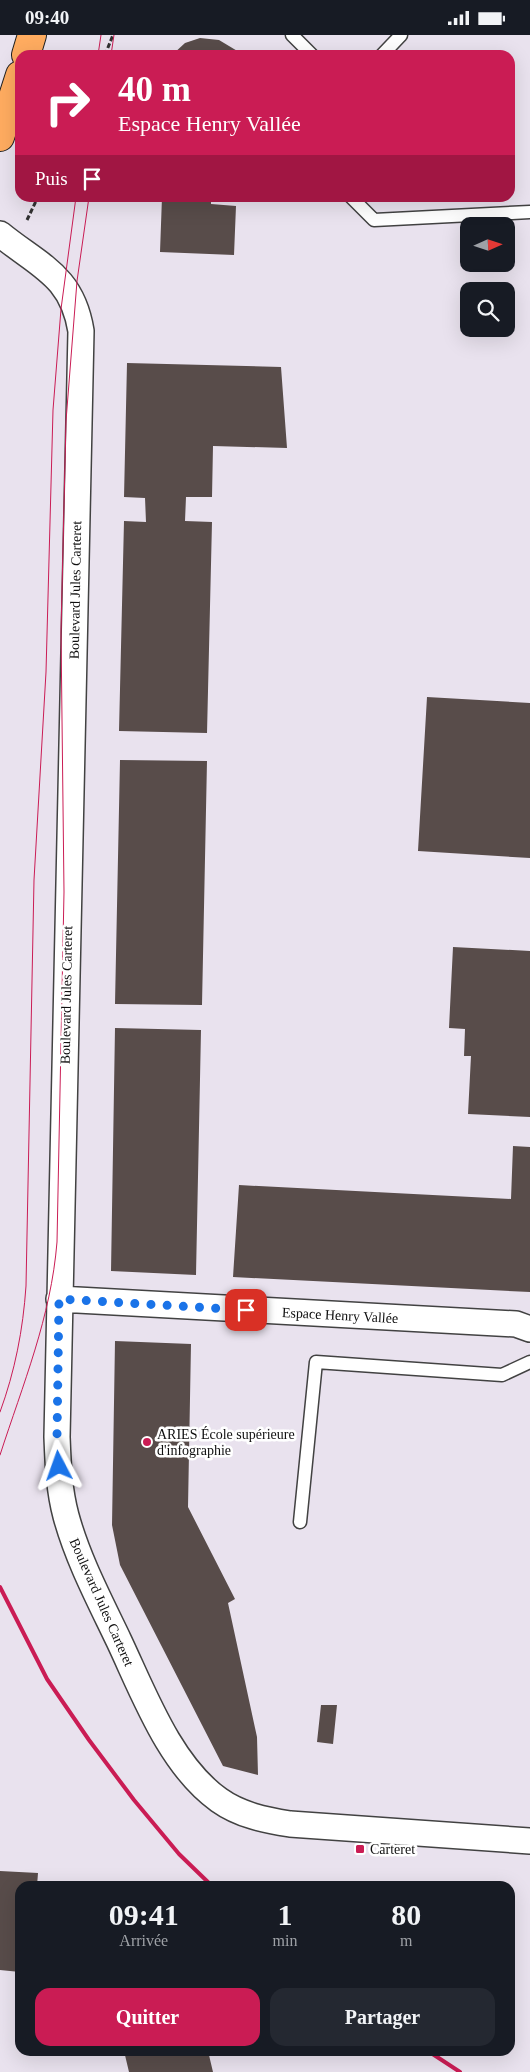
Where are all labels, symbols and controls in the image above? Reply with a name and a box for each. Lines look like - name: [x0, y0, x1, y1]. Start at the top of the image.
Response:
- text: 09:40: [25, 7, 69, 28]
- icon: right: [35, 70, 100, 135]
- text: 40 m: [118, 70, 191, 109]
- text: Espace Henry Vallée: [118, 111, 301, 136]
- icon: arrive: [78, 165, 106, 193]
- text: Puis: [35, 168, 68, 189]
- north arrow: [460, 217, 515, 273]
- map controls: [460, 217, 515, 337]
- button: search: [460, 282, 515, 337]
- street label: Boulevard Jules Carteret: [67, 521, 84, 659]
- street label: Boulevard Jules Carteret: [58, 926, 75, 1064]
- pin: [225, 1289, 267, 1331]
- icon: arrive: [232, 1296, 260, 1324]
- street label: Espace Henry Vallée: [281, 1305, 398, 1326]
- place label: ARIES École supérieure d'infographie: [157, 1426, 295, 1458]
- marker: ARIES École supérieure d'infographie: [141, 1436, 153, 1448]
- position arrow: [32, 1439, 84, 1491]
- street label: Boulevard Jules Carteret: [67, 1536, 137, 1669]
- place label: Carteret: [370, 1842, 415, 1857]
- marker: Carteret: [354, 1843, 366, 1855]
- text: 09:41: [109, 1898, 179, 1931]
- text: 1: [277, 1898, 292, 1931]
- text: 80: [391, 1898, 421, 1931]
- text: Arrivée: [119, 1932, 168, 1949]
- text: min: [273, 1932, 297, 1949]
- text: m: [400, 1932, 412, 1949]
- button: Quitter: [35, 1988, 260, 2046]
- button: Partager: [270, 1988, 495, 2046]

